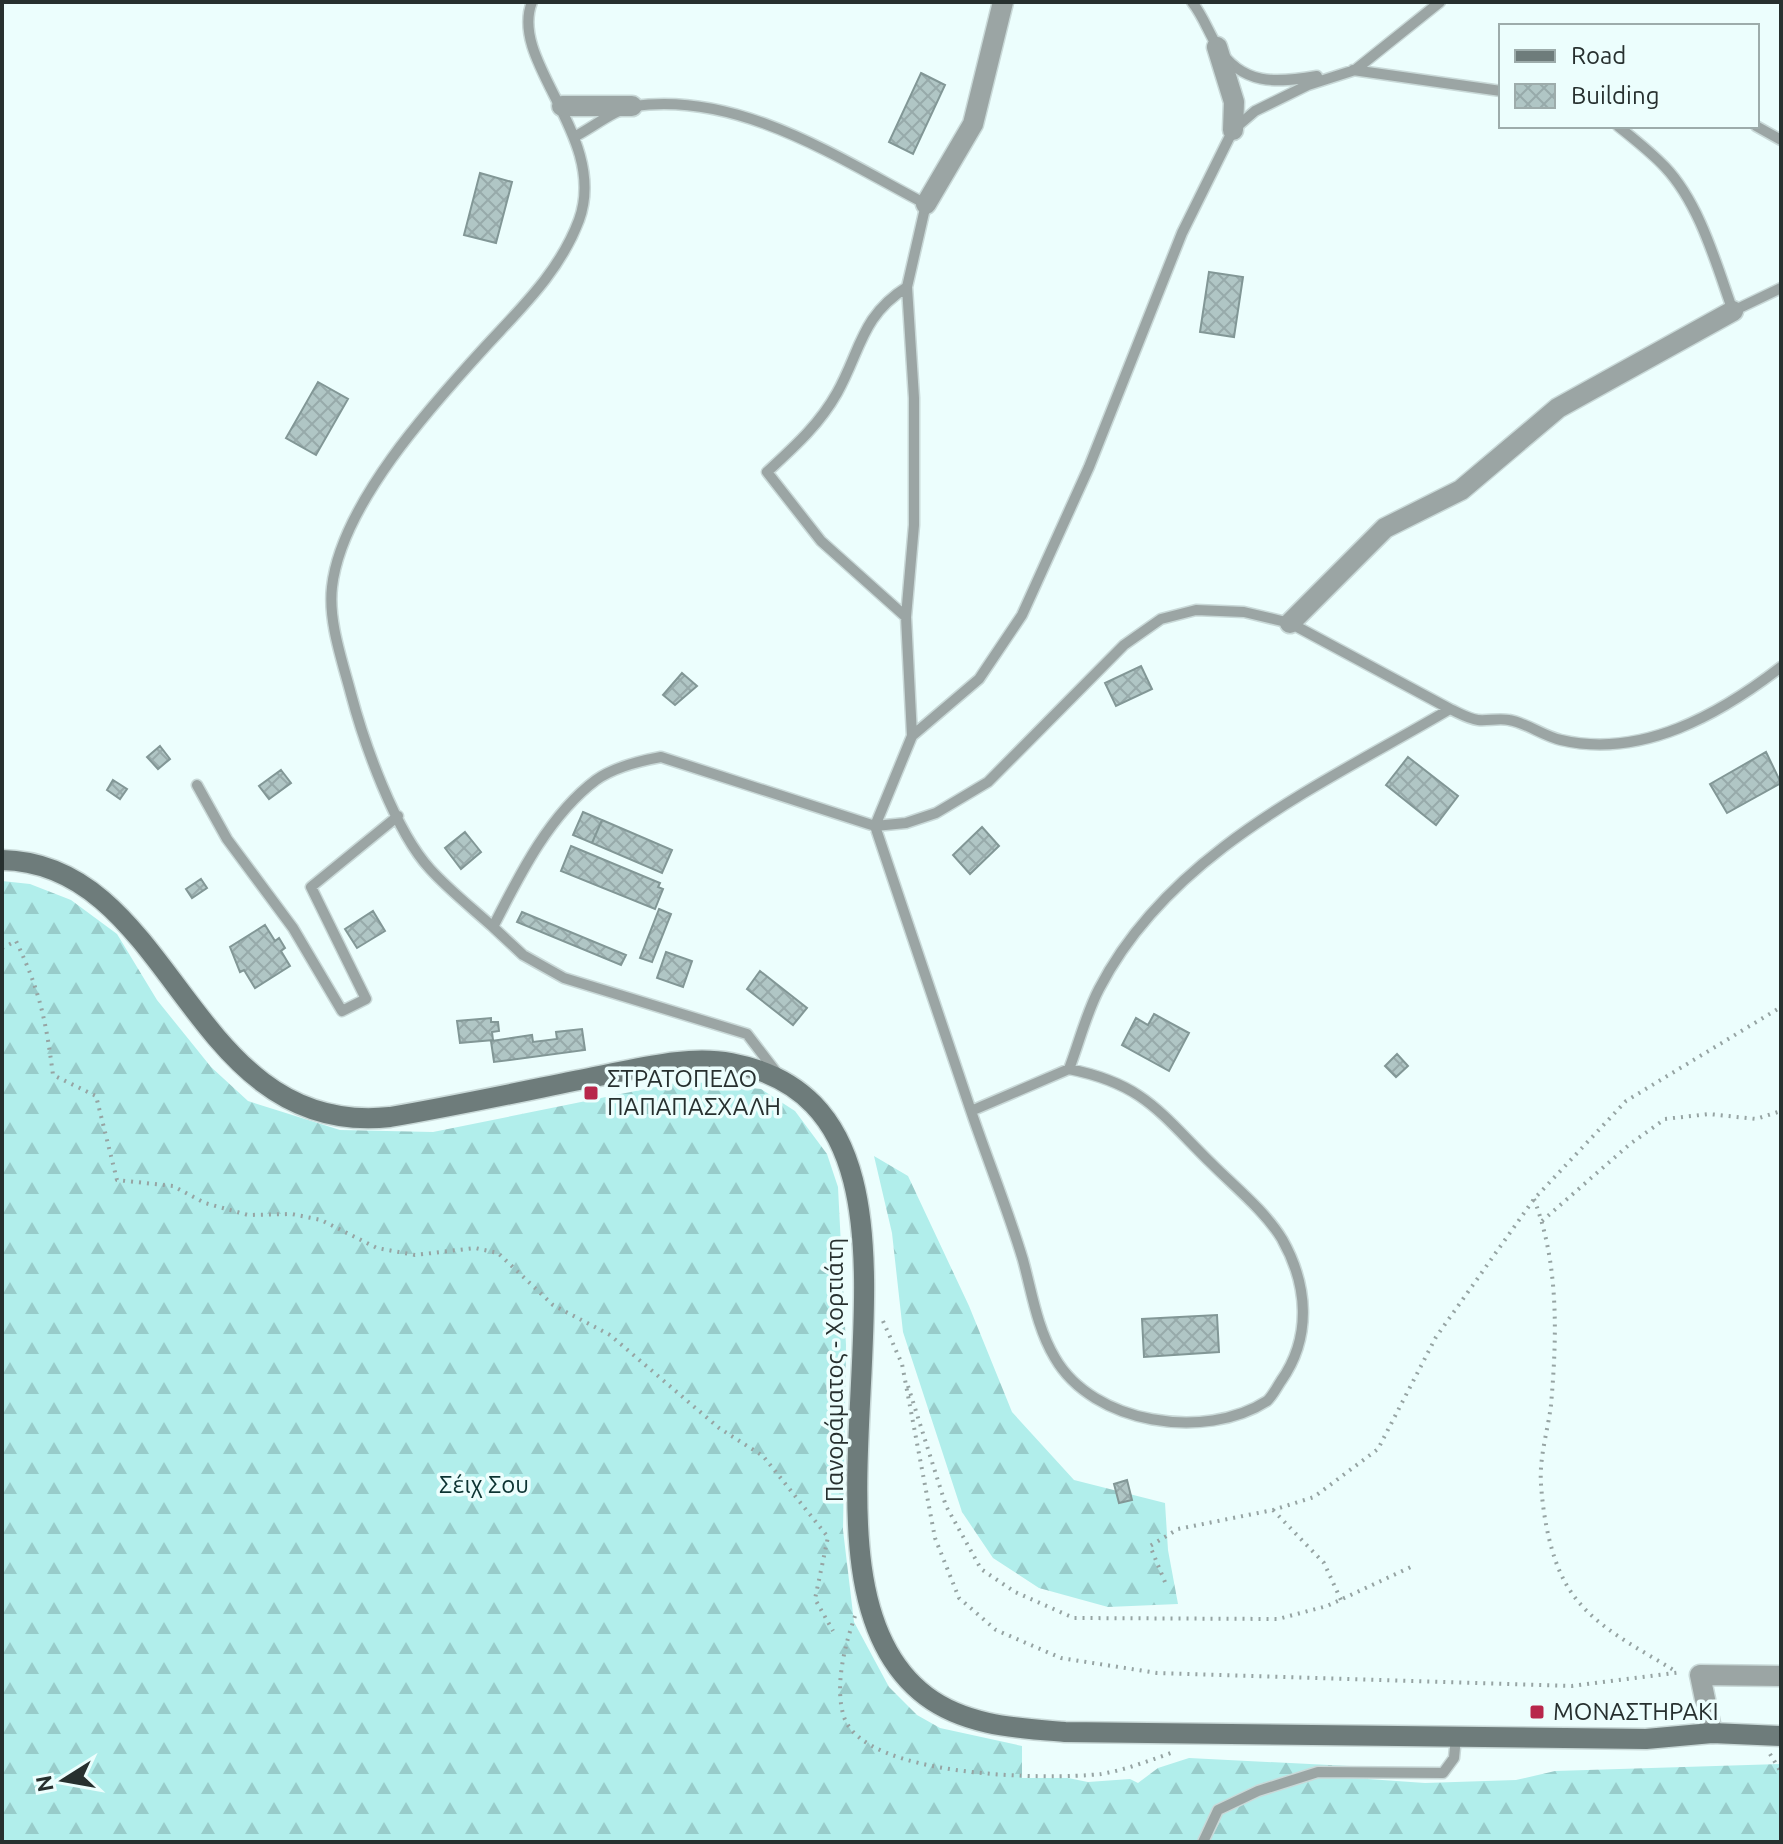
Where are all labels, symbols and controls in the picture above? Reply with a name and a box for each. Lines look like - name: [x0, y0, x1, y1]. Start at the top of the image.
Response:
- legend: [1499, 24, 1759, 128]
- text: Road: [1571, 42, 1626, 69]
- text: Building: [1571, 82, 1659, 109]
- place label: ΣΤΡΑΤΟΠΕΔΟ ΠΑΠΑΠΑΣΧΑΛΗ: [607, 1065, 781, 1120]
- marker: ΣΤΡΑΤΟΠΕΔΟ ΠΑΠΑΠΑΣΧΑΛΗ: [582, 1084, 600, 1102]
- street label: Πανοράματος - Χορτιάτη: [821, 1238, 848, 1502]
- park label: Σέιχ Σου: [439, 1471, 529, 1498]
- place label: ΜΟΝΑΣΤΗΡΑΚΙ: [1553, 1698, 1719, 1725]
- marker: ΜΟΝΑΣΤΗΡΑΚΙ: [1528, 1703, 1546, 1721]
- north arrow: [24, 1740, 104, 1820]
- text: N: [30, 1773, 58, 1794]

